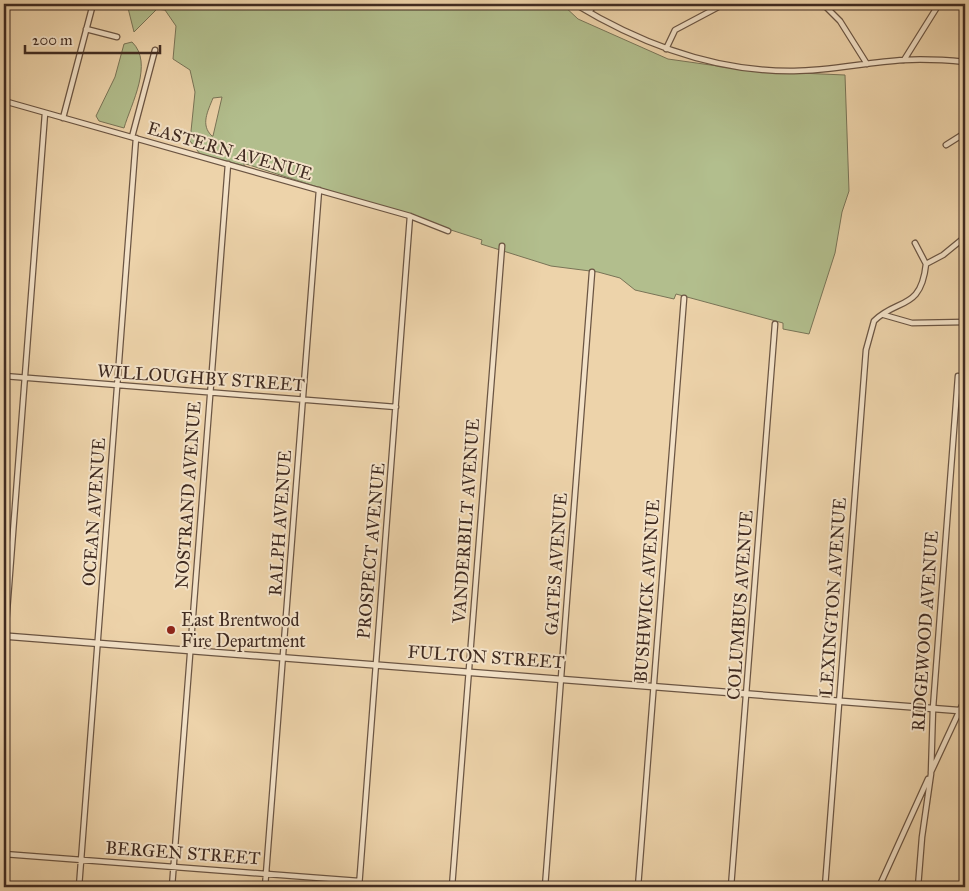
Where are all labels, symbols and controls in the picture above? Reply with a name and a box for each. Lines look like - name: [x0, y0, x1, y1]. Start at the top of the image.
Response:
- scale bar: [25, 22, 160, 54]
- text: 200 m: [32, 31, 73, 49]
- street label: EASTERN AVENUE: [145, 117, 315, 185]
- street label: WILLOUGHBY STREET: [96, 360, 306, 396]
- street label: NOSTRAND AVENUE: [170, 400, 206, 590]
- street label: VANDERBILT AVENUE: [448, 418, 484, 625]
- street label: OCEAN AVENUE: [78, 437, 110, 587]
- street label: RALPH AVENUE: [264, 449, 296, 597]
- street label: PROSPECT AVENUE: [352, 462, 390, 640]
- street label: GATES AVENUE: [540, 492, 572, 636]
- street label: LEXINGTON AVENUE: [815, 497, 851, 697]
- street label: BUSHWICK AVENUE: [630, 498, 664, 683]
- street label: COLUMBUS AVENUE: [722, 509, 758, 701]
- street label: RIDGEWOOD AVENUE: [907, 530, 943, 732]
- place label: East Brentwood Fire Department: [181, 609, 306, 652]
- marker: East Brentwood Fire Department: [165, 624, 177, 636]
- street label: FULTON STREET: [407, 641, 565, 673]
- street label: BERGEN STREET: [105, 837, 261, 869]

